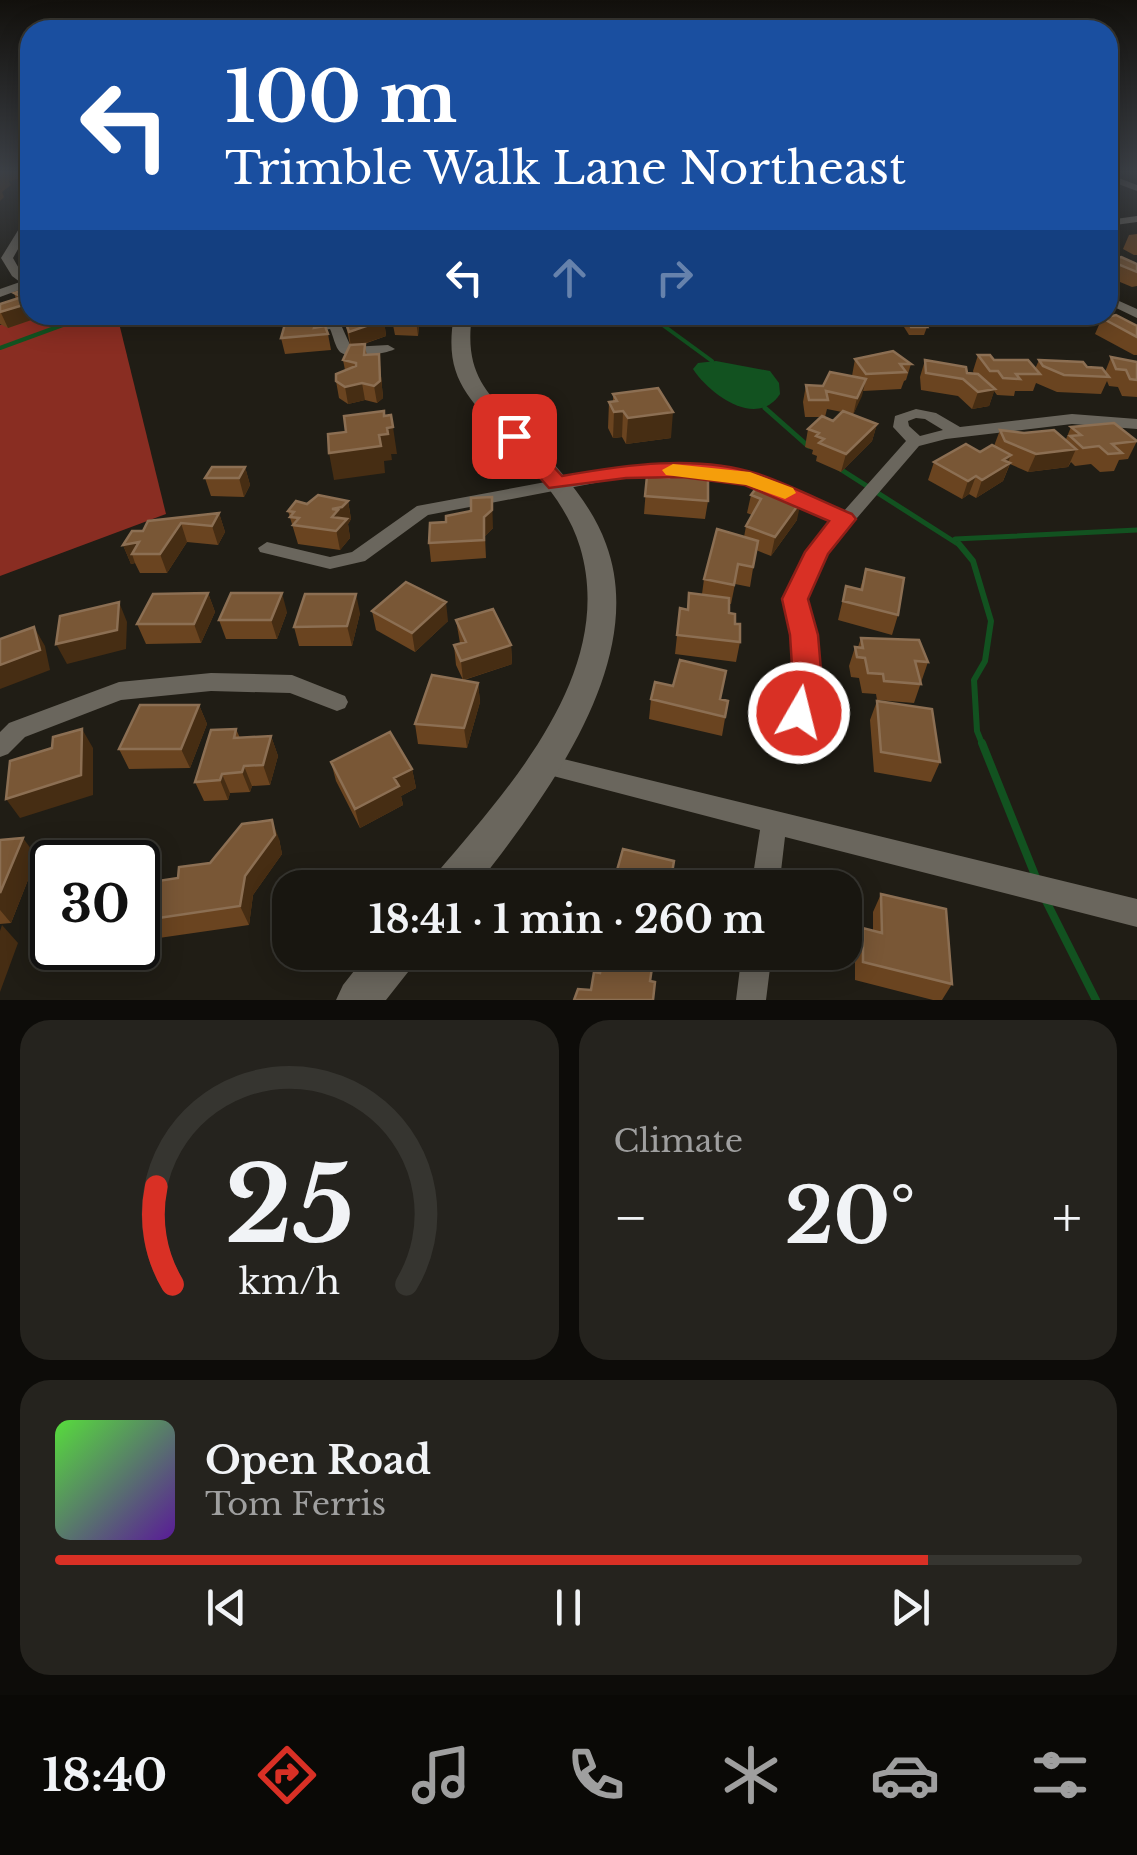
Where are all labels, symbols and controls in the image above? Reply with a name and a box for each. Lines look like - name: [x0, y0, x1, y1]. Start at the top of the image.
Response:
- text: 100 m: [225, 54, 457, 141]
- icon: left: [60, 60, 190, 190]
- text: Trimble Walk Lane Northeast: [225, 140, 906, 196]
- icon: left: [437, 250, 492, 305]
- icon: ahead: [542, 250, 597, 305]
- icon: right: [647, 250, 702, 305]
- pin: [472, 394, 557, 479]
- icon: arrive: [487, 409, 542, 464]
- position arrow: [747, 661, 851, 765]
- speed limit sign: 30: [30, 840, 160, 970]
- text: 18:41 · 1 min · 260 m: [369, 896, 765, 943]
- text: Climate: [614, 1121, 743, 1161]
- text: 25: [224, 1141, 354, 1270]
- text: 20°: [785, 1170, 915, 1263]
- text: −: [614, 1184, 648, 1252]
- text: +: [1052, 1184, 1082, 1252]
- text: km/h: [239, 1259, 340, 1304]
- text: Open Road: [205, 1437, 431, 1484]
- text: Tom Ferris: [205, 1484, 386, 1524]
- icon: previous: [199, 1580, 254, 1635]
- icon: pause: [541, 1580, 596, 1635]
- icon: next: [883, 1580, 938, 1635]
- icon: directions: [252, 1740, 322, 1810]
- icon: music: [406, 1740, 476, 1810]
- icon: phone: [561, 1740, 631, 1810]
- icon: climate: [716, 1740, 786, 1810]
- icon: car: [870, 1740, 940, 1810]
- icon: filters: [1025, 1740, 1095, 1810]
- text: 18:40: [42, 1747, 167, 1803]

